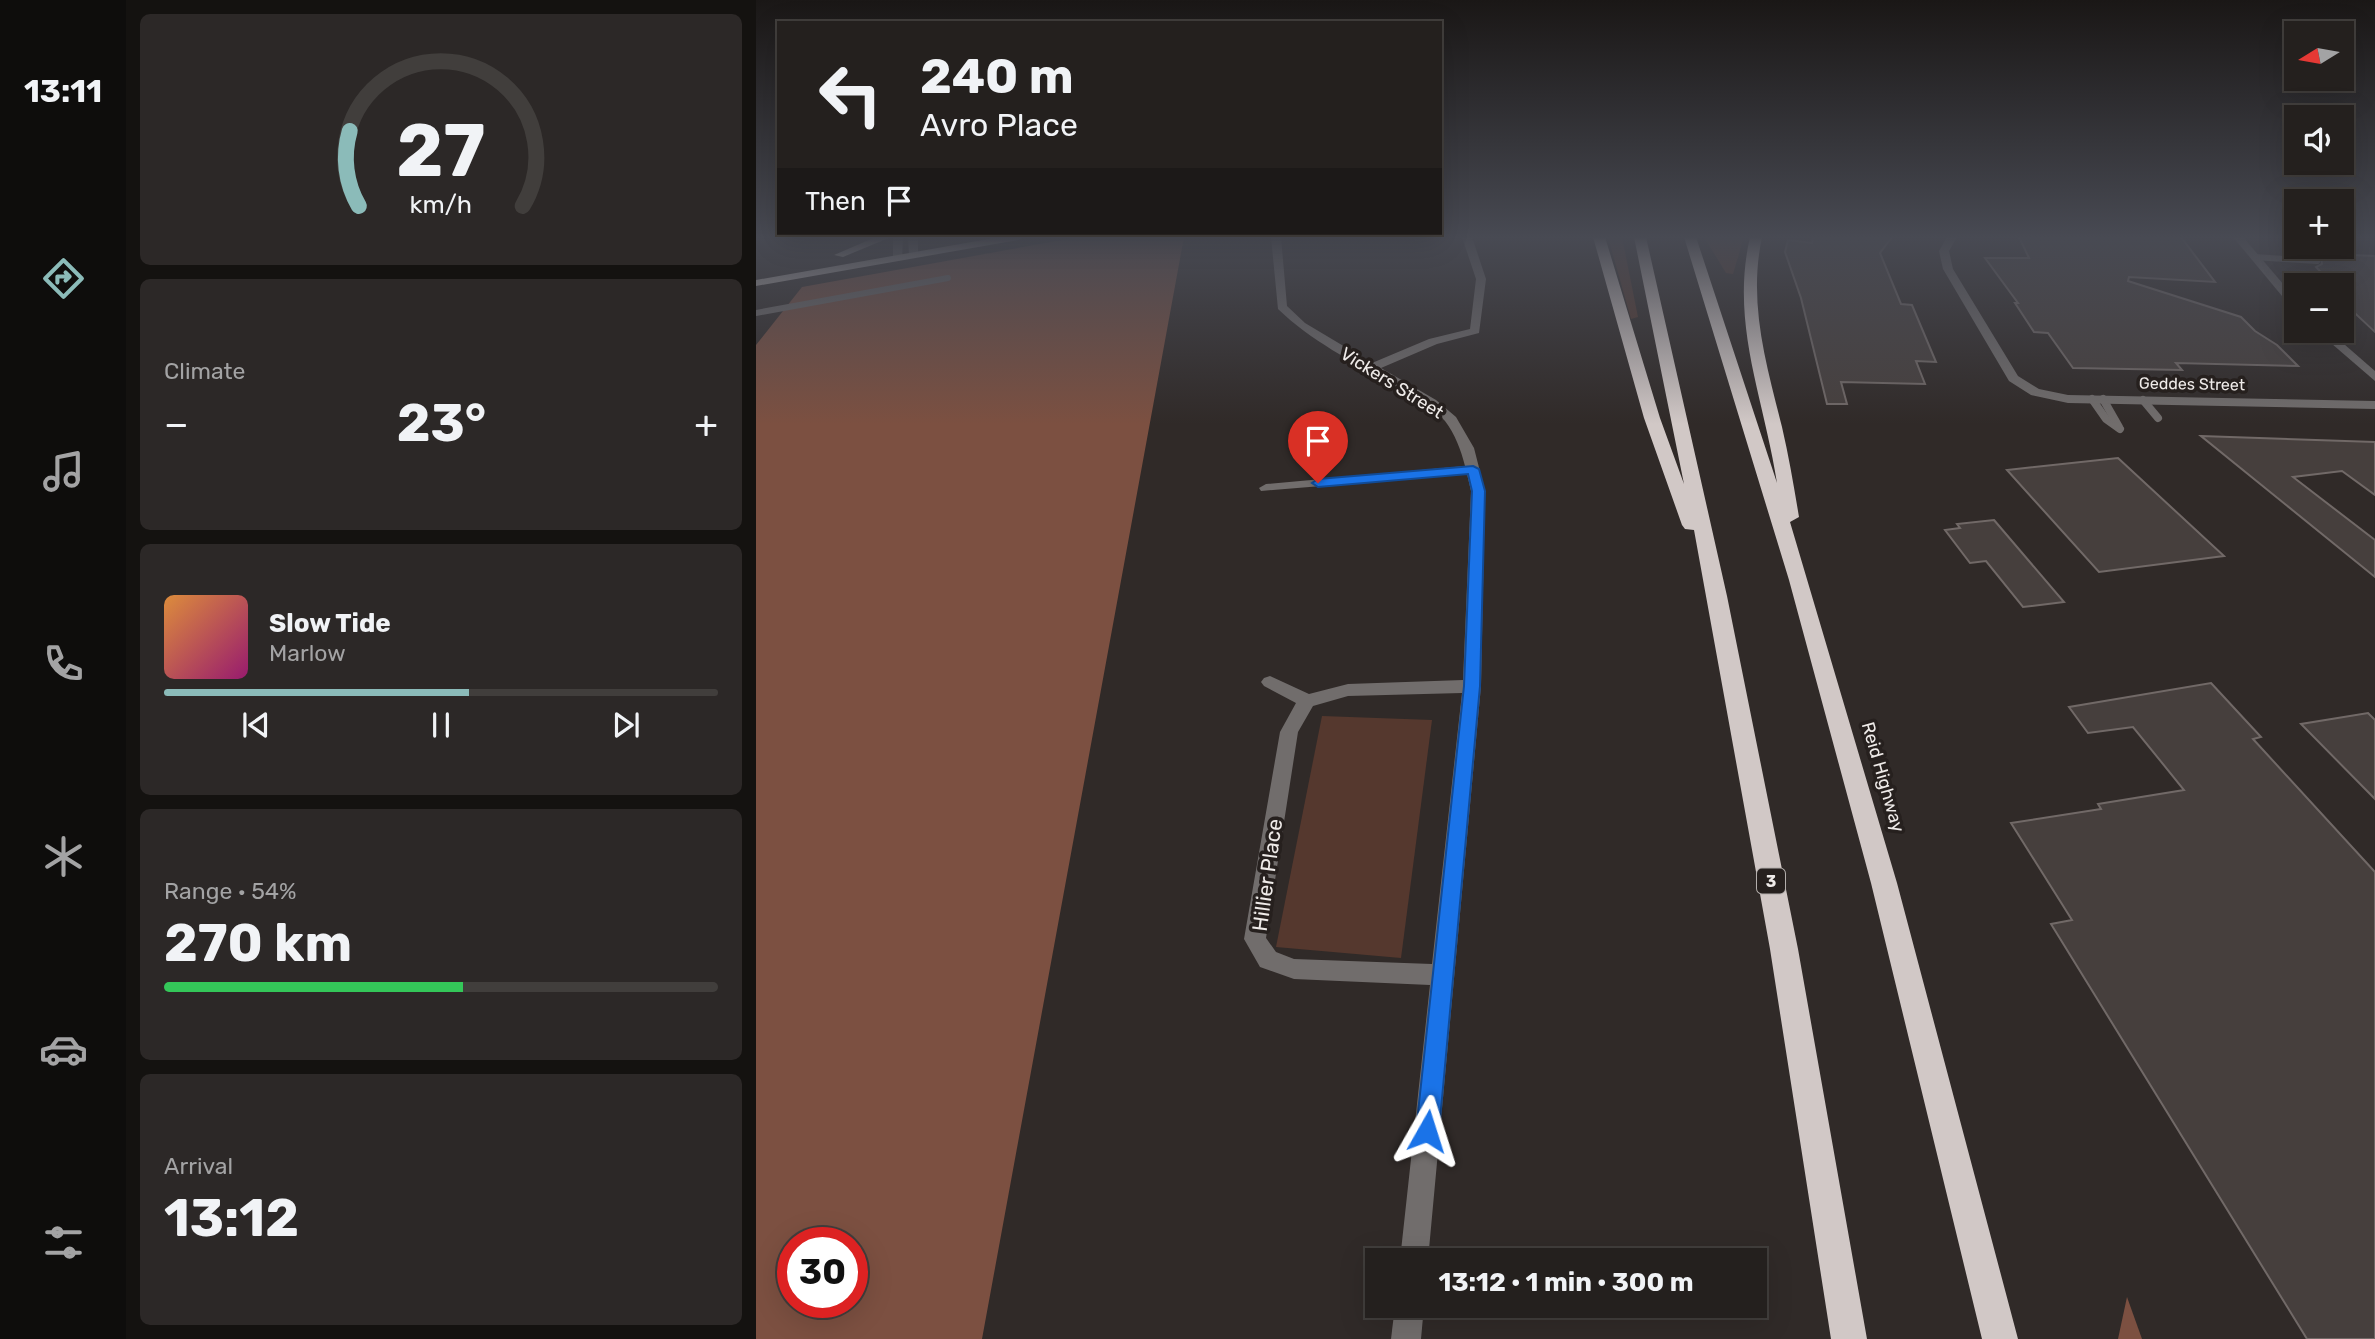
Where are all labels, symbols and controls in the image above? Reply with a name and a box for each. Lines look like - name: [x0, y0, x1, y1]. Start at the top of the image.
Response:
- north arrow: [2284, 21, 2354, 91]
- map controls: [2284, 21, 2354, 343]
- text: 240 m: [920, 47, 1074, 105]
- icon: left: [805, 49, 896, 140]
- text: 13:11: [24, 72, 102, 110]
- button: sound: [2284, 105, 2354, 175]
- text: Avro Place: [920, 106, 1078, 144]
- text: 27: [396, 108, 486, 194]
- icon: arrive: [880, 182, 918, 220]
- text: Then: [805, 186, 866, 217]
- text: km/h: [410, 189, 472, 218]
- button: +: [2284, 189, 2354, 259]
- icon: directions: [39, 254, 88, 303]
- button: −: [2284, 273, 2354, 343]
- street label: Vickers Street: [1336, 343, 1448, 423]
- text: Climate: [164, 357, 245, 385]
- street label: Geddes Street: [2139, 374, 2245, 394]
- text: 23°: [397, 392, 486, 454]
- text: −: [164, 401, 189, 447]
- text: +: [694, 401, 718, 447]
- pin: [1288, 411, 1348, 483]
- icon: arrive: [1299, 422, 1337, 460]
- icon: music: [39, 447, 88, 496]
- text: Slow Tide: [269, 608, 391, 639]
- icon: phone: [39, 639, 88, 688]
- text: Marlow: [269, 639, 346, 667]
- icon: previous: [237, 706, 275, 744]
- icon: pause: [422, 706, 460, 744]
- icon: next: [607, 706, 645, 744]
- street label: Reid Highway: [1857, 719, 1909, 835]
- street label: Hillier Place: [1247, 817, 1287, 933]
- icon: climate: [39, 832, 88, 881]
- road number: 3: [1757, 868, 1785, 894]
- text: Range · 54%: [164, 877, 297, 905]
- text: 270 km: [164, 912, 352, 974]
- icon: car: [39, 1025, 88, 1074]
- position arrow: [1390, 1094, 1464, 1168]
- text: Arrival: [164, 1152, 233, 1180]
- text: 13:12: [164, 1187, 299, 1249]
- icon: filters: [39, 1218, 88, 1267]
- speed limit sign: 30: [777, 1227, 868, 1318]
- text: 13:12 · 1 min · 300 m: [1438, 1267, 1694, 1298]

